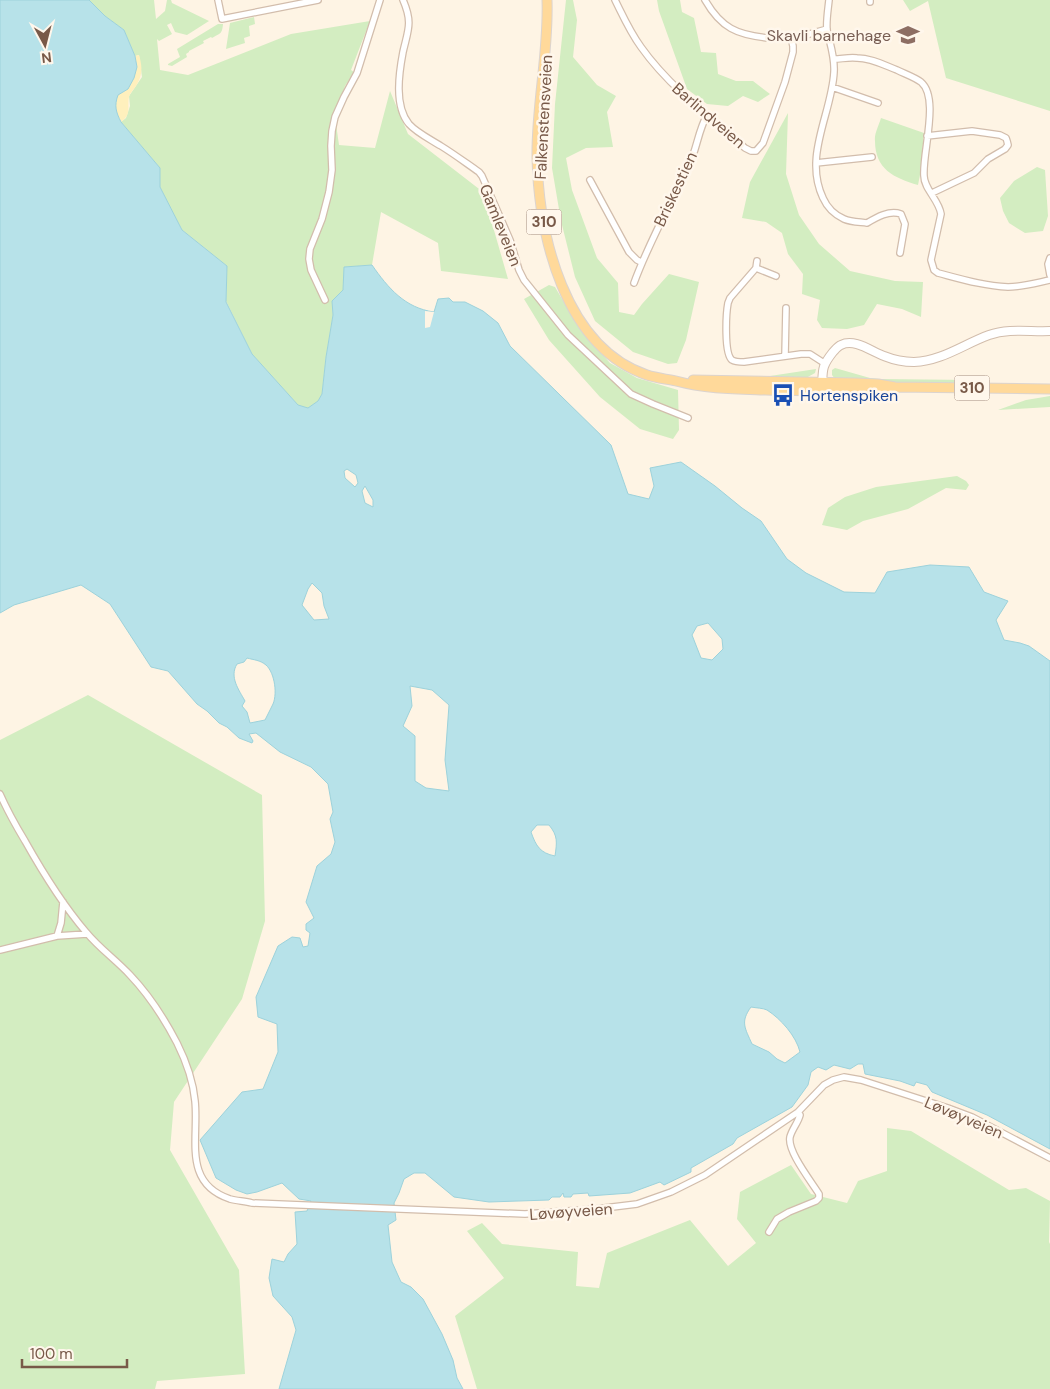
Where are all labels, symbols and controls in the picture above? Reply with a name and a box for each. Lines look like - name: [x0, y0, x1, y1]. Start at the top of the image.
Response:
- north arrow: [20, 20, 70, 70]
- school or university icon: Skavli barnehage: [895, 22, 921, 48]
- place label: Skavli barnehage: [767, 25, 891, 46]
- text: N: [40, 48, 53, 67]
- street label: Falkenstensveien: [530, 54, 557, 180]
- street label: Barlindveien: [668, 78, 750, 153]
- street label: Briskestien: [649, 148, 702, 230]
- street label: Gamleveien: [475, 181, 527, 269]
- road number: 310: [526, 210, 562, 234]
- road number: 310: [954, 376, 990, 400]
- bus stop icon: Hortenspiken: [770, 382, 796, 408]
- place label: Hortenspiken: [800, 385, 898, 406]
- street label: Løvøyveien: [921, 1092, 1006, 1143]
- street label: Løvøyveien: [529, 1198, 613, 1225]
- scale bar: [22, 1336, 128, 1368]
- text: 100 m: [30, 1344, 73, 1364]

